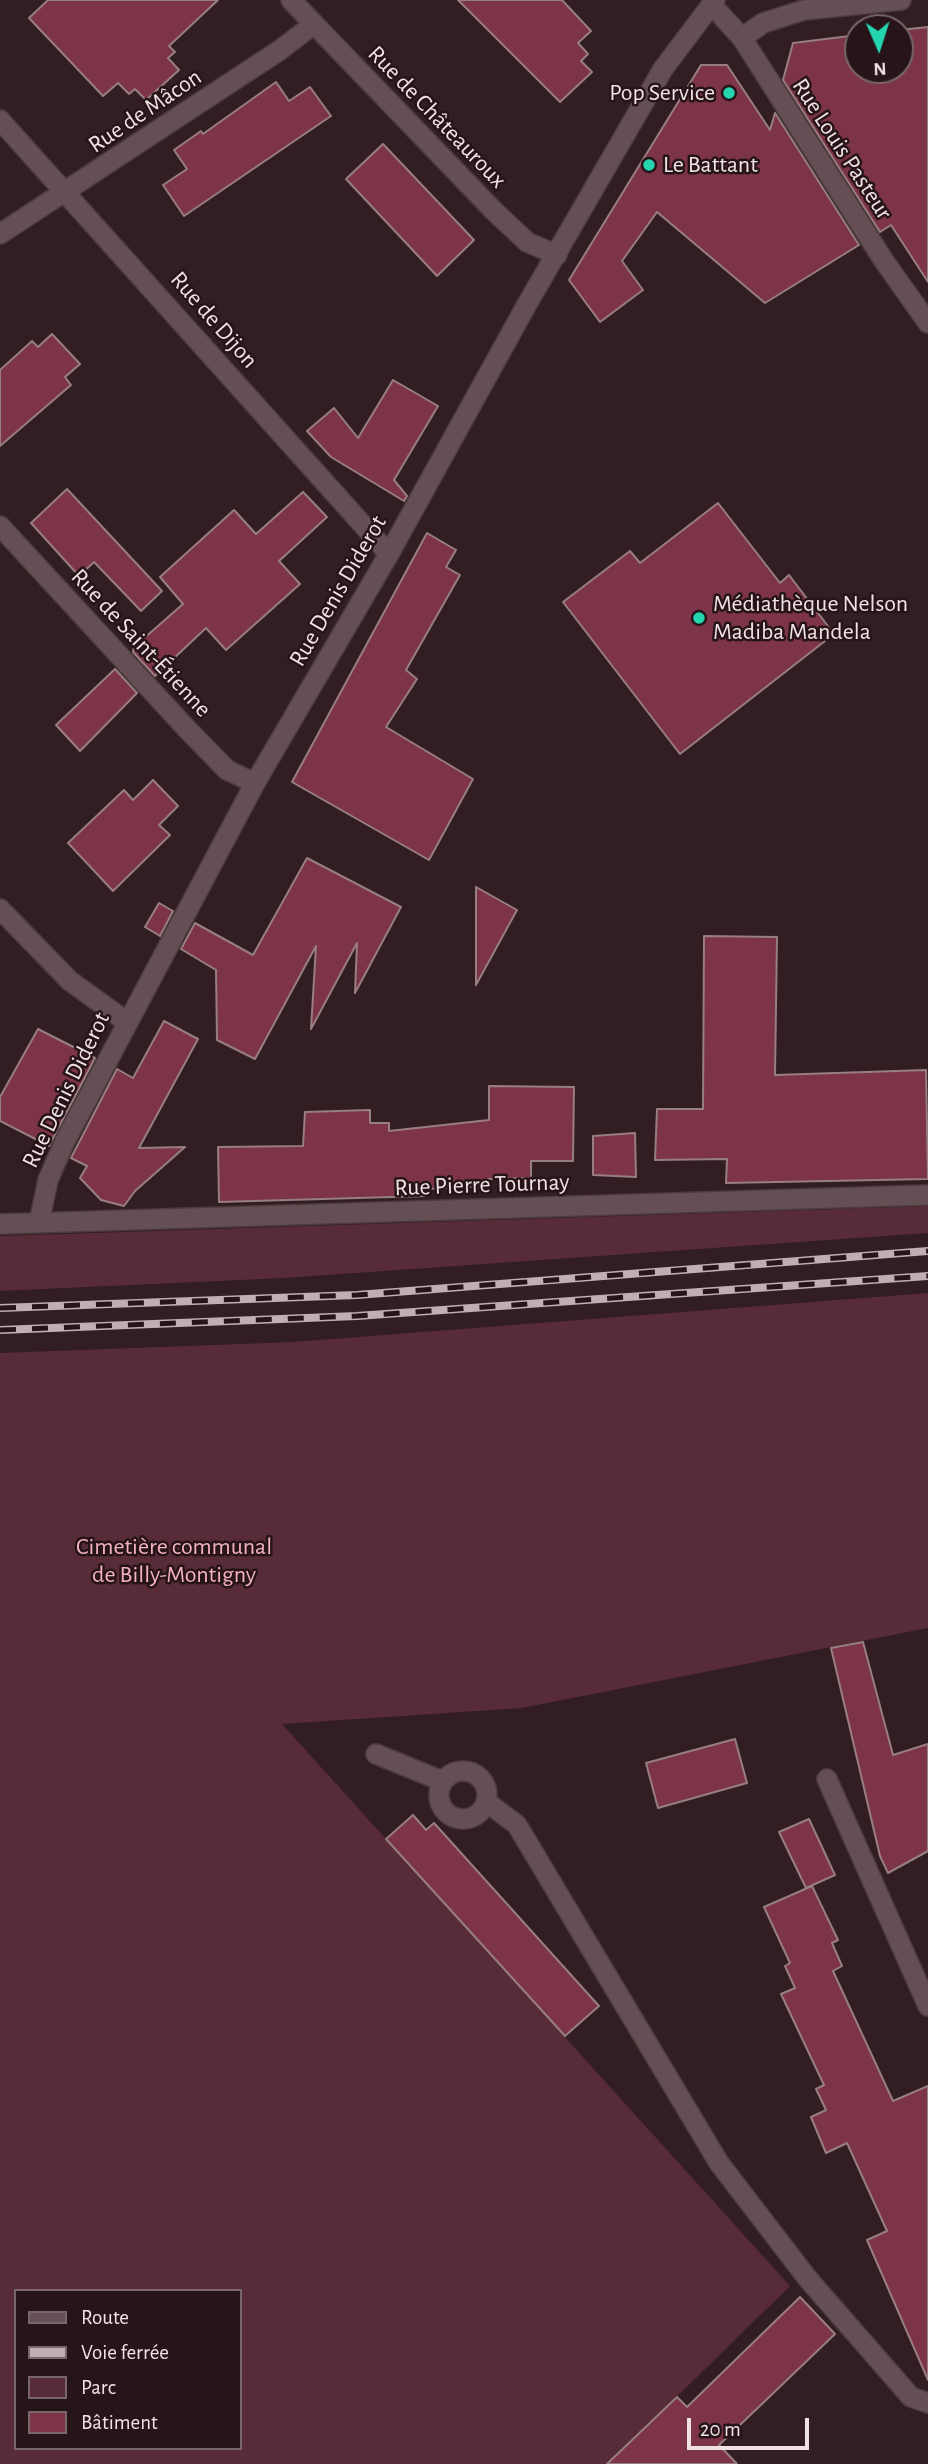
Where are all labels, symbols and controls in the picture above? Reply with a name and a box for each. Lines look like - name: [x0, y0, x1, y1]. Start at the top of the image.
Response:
- north arrow: [844, 14, 914, 84]
- street label: Rue de Châteauroux: [362, 40, 512, 194]
- text: N: [873, 59, 887, 78]
- street label: Rue de Mâcon: [83, 63, 207, 159]
- street label: Rue Louis Pasteur: [786, 73, 898, 225]
- place label: Pop Service: [609, 79, 715, 107]
- marker: Pop Service: [721, 85, 737, 101]
- place label: Le Battant: [663, 151, 758, 179]
- marker: Le Battant: [641, 157, 657, 173]
- street label: Rue de Dijon: [164, 266, 264, 374]
- street label: Rue Denis Diderot: [283, 510, 393, 672]
- street label: Rue de Saint-Étienne: [65, 563, 217, 723]
- place label: Médiathèque Nelson Madiba Mandela: [713, 590, 908, 646]
- marker: Médiathèque Nelson Madiba Mandela: [691, 610, 707, 626]
- street label: Rue Denis Diderot: [16, 1007, 116, 1173]
- street label: Rue Pierre Tournay: [394, 1168, 570, 1202]
- park label: Cimetière communal de Billy-Montigny: [76, 1533, 272, 1589]
- legend: [14, 2289, 242, 2450]
- text: Route: [81, 2307, 129, 2328]
- text: Voie ferrée: [81, 2342, 169, 2363]
- text: Parc: [81, 2377, 116, 2398]
- scale bar: [690, 2404, 813, 2448]
- text: Bâtiment: [81, 2412, 158, 2433]
- text: 20 m: [700, 2419, 741, 2440]

